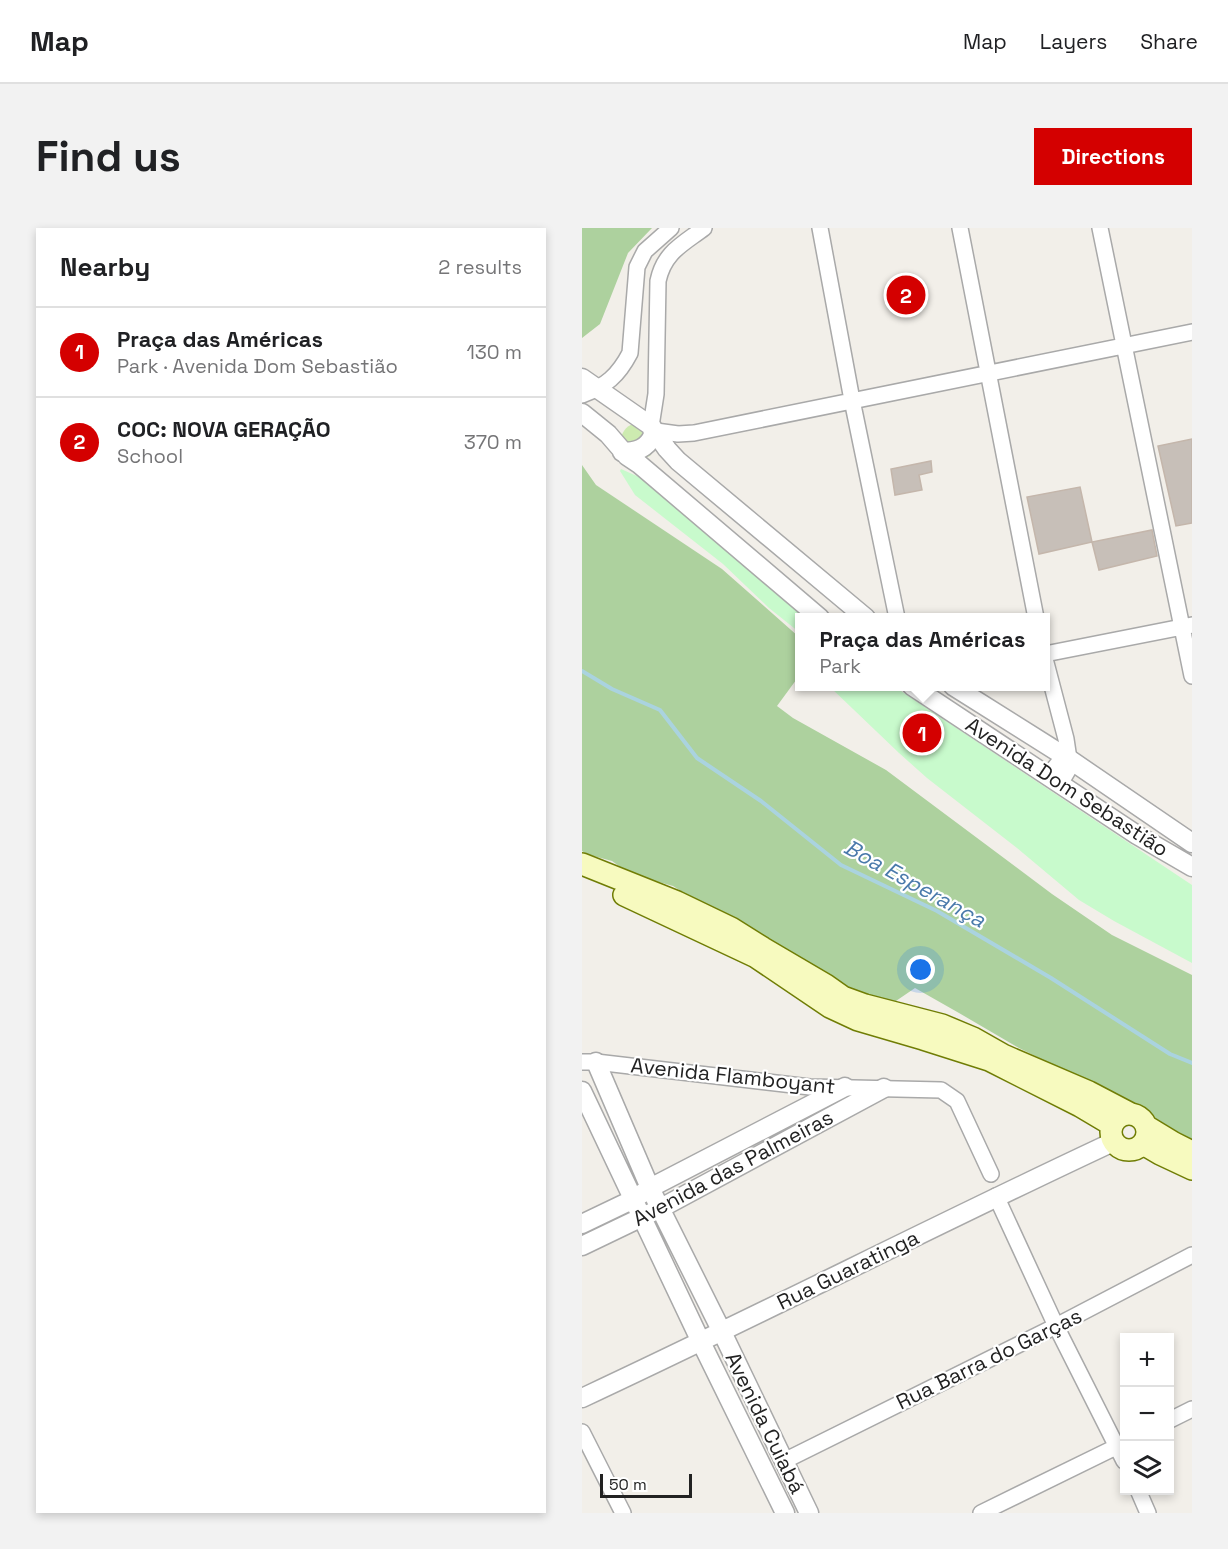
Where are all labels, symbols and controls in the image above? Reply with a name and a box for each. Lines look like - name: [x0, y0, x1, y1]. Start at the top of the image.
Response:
- text: Map: [30, 23, 89, 59]
- text: Map: [963, 28, 1007, 55]
- text: Layers: [1040, 28, 1107, 55]
- text: Share: [1140, 28, 1198, 55]
- button: Directions: [1034, 128, 1192, 185]
- text: Find us: [36, 130, 181, 183]
- text: Nearby: [60, 250, 150, 284]
- text: 2 results: [438, 254, 522, 280]
- pin: 2: [886, 272, 926, 318]
- text: Praça das Américas: [117, 325, 323, 353]
- text: 1: [75, 339, 84, 365]
- text: 130 m: [466, 339, 522, 365]
- text: Park · Avenida Dom Sebastião: [117, 353, 398, 379]
- text: COC: NOVA GERAÇÃO: [117, 415, 331, 443]
- text: 2: [74, 429, 85, 455]
- text: 370 m: [464, 429, 522, 455]
- text: School: [117, 443, 183, 469]
- popup: [795, 613, 1050, 691]
- text: Praça das Américas: [820, 625, 1026, 653]
- text: Park: [820, 653, 861, 679]
- pin: 1: [902, 710, 942, 756]
- street label: Avenida Dom Sebastião: [961, 711, 1174, 862]
- water label: Boa Esperança: [839, 833, 991, 934]
- your location: [906, 955, 935, 984]
- street label: Avenida Flamboyant: [629, 1051, 837, 1100]
- street label: Avenida das Palmeiras: [628, 1103, 838, 1232]
- street label: Rua Guaratinga: [772, 1224, 923, 1316]
- street label: Rua Barra do Garças: [891, 1302, 1086, 1415]
- map controls: [1120, 1333, 1174, 1495]
- button: +: [1120, 1333, 1174, 1387]
- street label: Avenida Cuiabá: [719, 1347, 811, 1498]
- button: −: [1120, 1387, 1174, 1441]
- button: layers: [1120, 1441, 1174, 1495]
- scale bar: [600, 1471, 692, 1498]
- text: 50 m: [609, 1474, 647, 1495]

